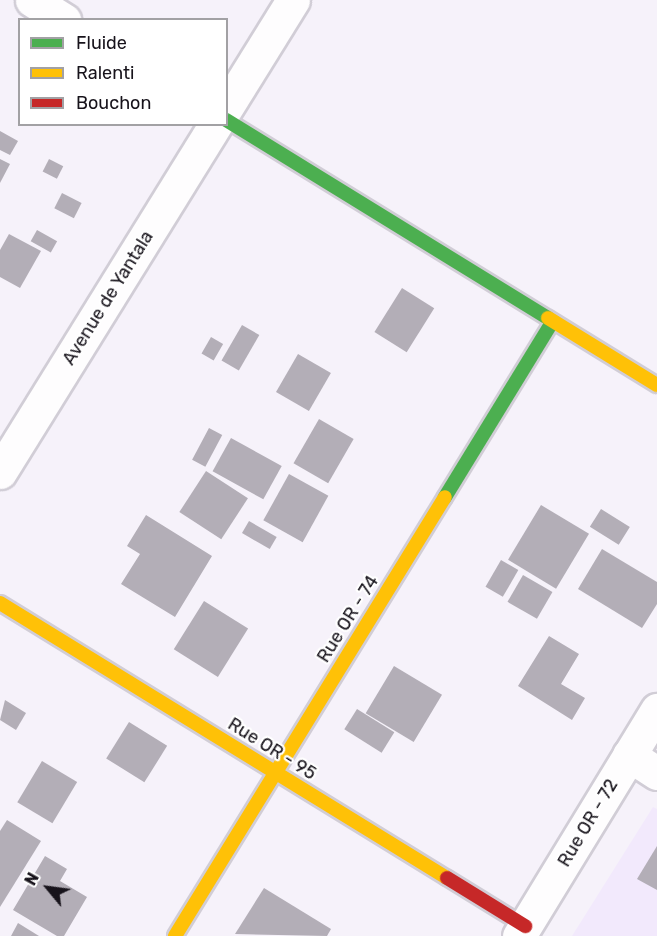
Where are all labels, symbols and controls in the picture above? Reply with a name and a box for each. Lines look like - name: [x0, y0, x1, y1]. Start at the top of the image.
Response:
- legend: [18, 18, 228, 126]
- text: Fluide: [76, 32, 127, 54]
- text: Ralenti: [76, 62, 134, 84]
- text: Bouchon: [76, 92, 151, 114]
- street label: Avenue de Yantala: [58, 227, 158, 369]
- street label: Rue OR - 74: [313, 572, 383, 666]
- street label: Rue OR - 95: [224, 713, 320, 785]
- street label: Rue OR - 72: [553, 775, 623, 871]
- north arrow: [18, 858, 78, 918]
- text: N: [21, 869, 43, 889]

